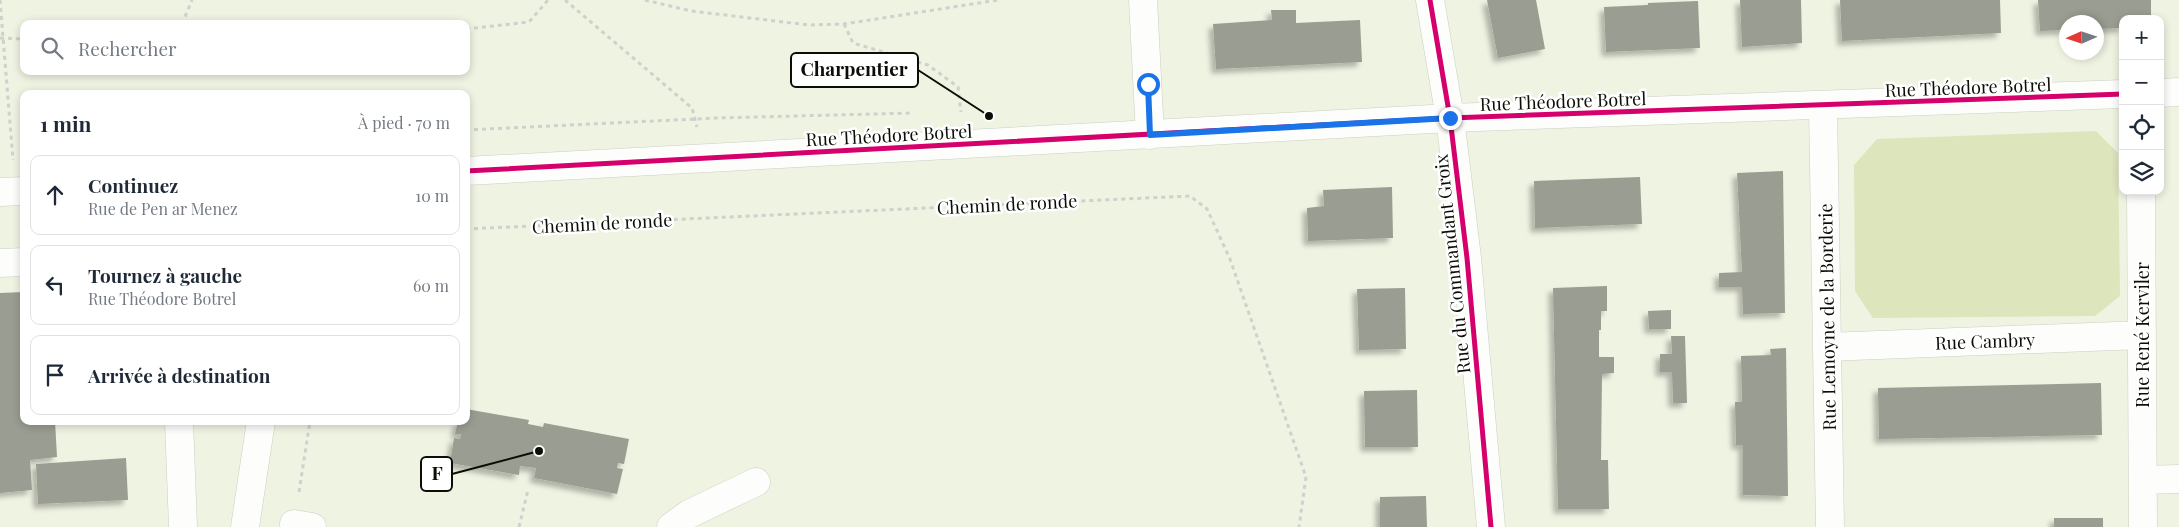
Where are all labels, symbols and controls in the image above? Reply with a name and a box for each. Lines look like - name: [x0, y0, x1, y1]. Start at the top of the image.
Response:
- north arrow: [2059, 15, 2104, 60]
- map controls: [2119, 15, 2164, 195]
- button: +: [2119, 15, 2164, 60]
- search box: [20, 20, 470, 75]
- icon: search: [38, 34, 66, 62]
- text: Rechercher: [78, 35, 177, 61]
- callout: Charpentier: [791, 53, 918, 87]
- text: Charpentier: [800, 55, 908, 81]
- button: −: [2119, 60, 2164, 105]
- street label: Rue Théodore Botrel: [1884, 72, 2052, 102]
- route start: [1137, 73, 1160, 96]
- street label: Rue Théodore Botrel: [1479, 86, 1647, 116]
- button: locate: [2119, 105, 2164, 150]
- route end: [1439, 107, 1462, 130]
- text: 1 min: [40, 109, 91, 137]
- text: À pied · 70 m: [358, 112, 450, 133]
- street label: Rue Théodore Botrel: [805, 119, 973, 151]
- button: layers: [2119, 150, 2164, 195]
- street label: Rue du Commandant Groix: [1428, 152, 1475, 375]
- text: Continuez: [88, 172, 178, 198]
- icon: ahead: [41, 181, 69, 209]
- text: 10 m: [415, 185, 449, 206]
- street label: Chemin de ronde: [936, 188, 1078, 220]
- text: Rue de Pen ar Menez: [88, 198, 238, 219]
- street label: Rue Lemoyne de la Borderie: [1813, 203, 1841, 431]
- street label: Chemin de ronde: [531, 207, 673, 239]
- text: Tournez à gauche: [88, 262, 242, 288]
- street label: Rue René Kerviler: [2130, 262, 2154, 408]
- icon: left: [41, 271, 69, 299]
- text: 60 m: [413, 275, 449, 296]
- text: Rue Théodore Botrel: [88, 288, 236, 309]
- street label: Rue Cambry: [1934, 327, 2036, 355]
- icon: arrive: [41, 361, 69, 389]
- text: Arrivée à destination: [88, 362, 270, 388]
- callout: F: [421, 457, 452, 491]
- text: F: [431, 459, 443, 485]

